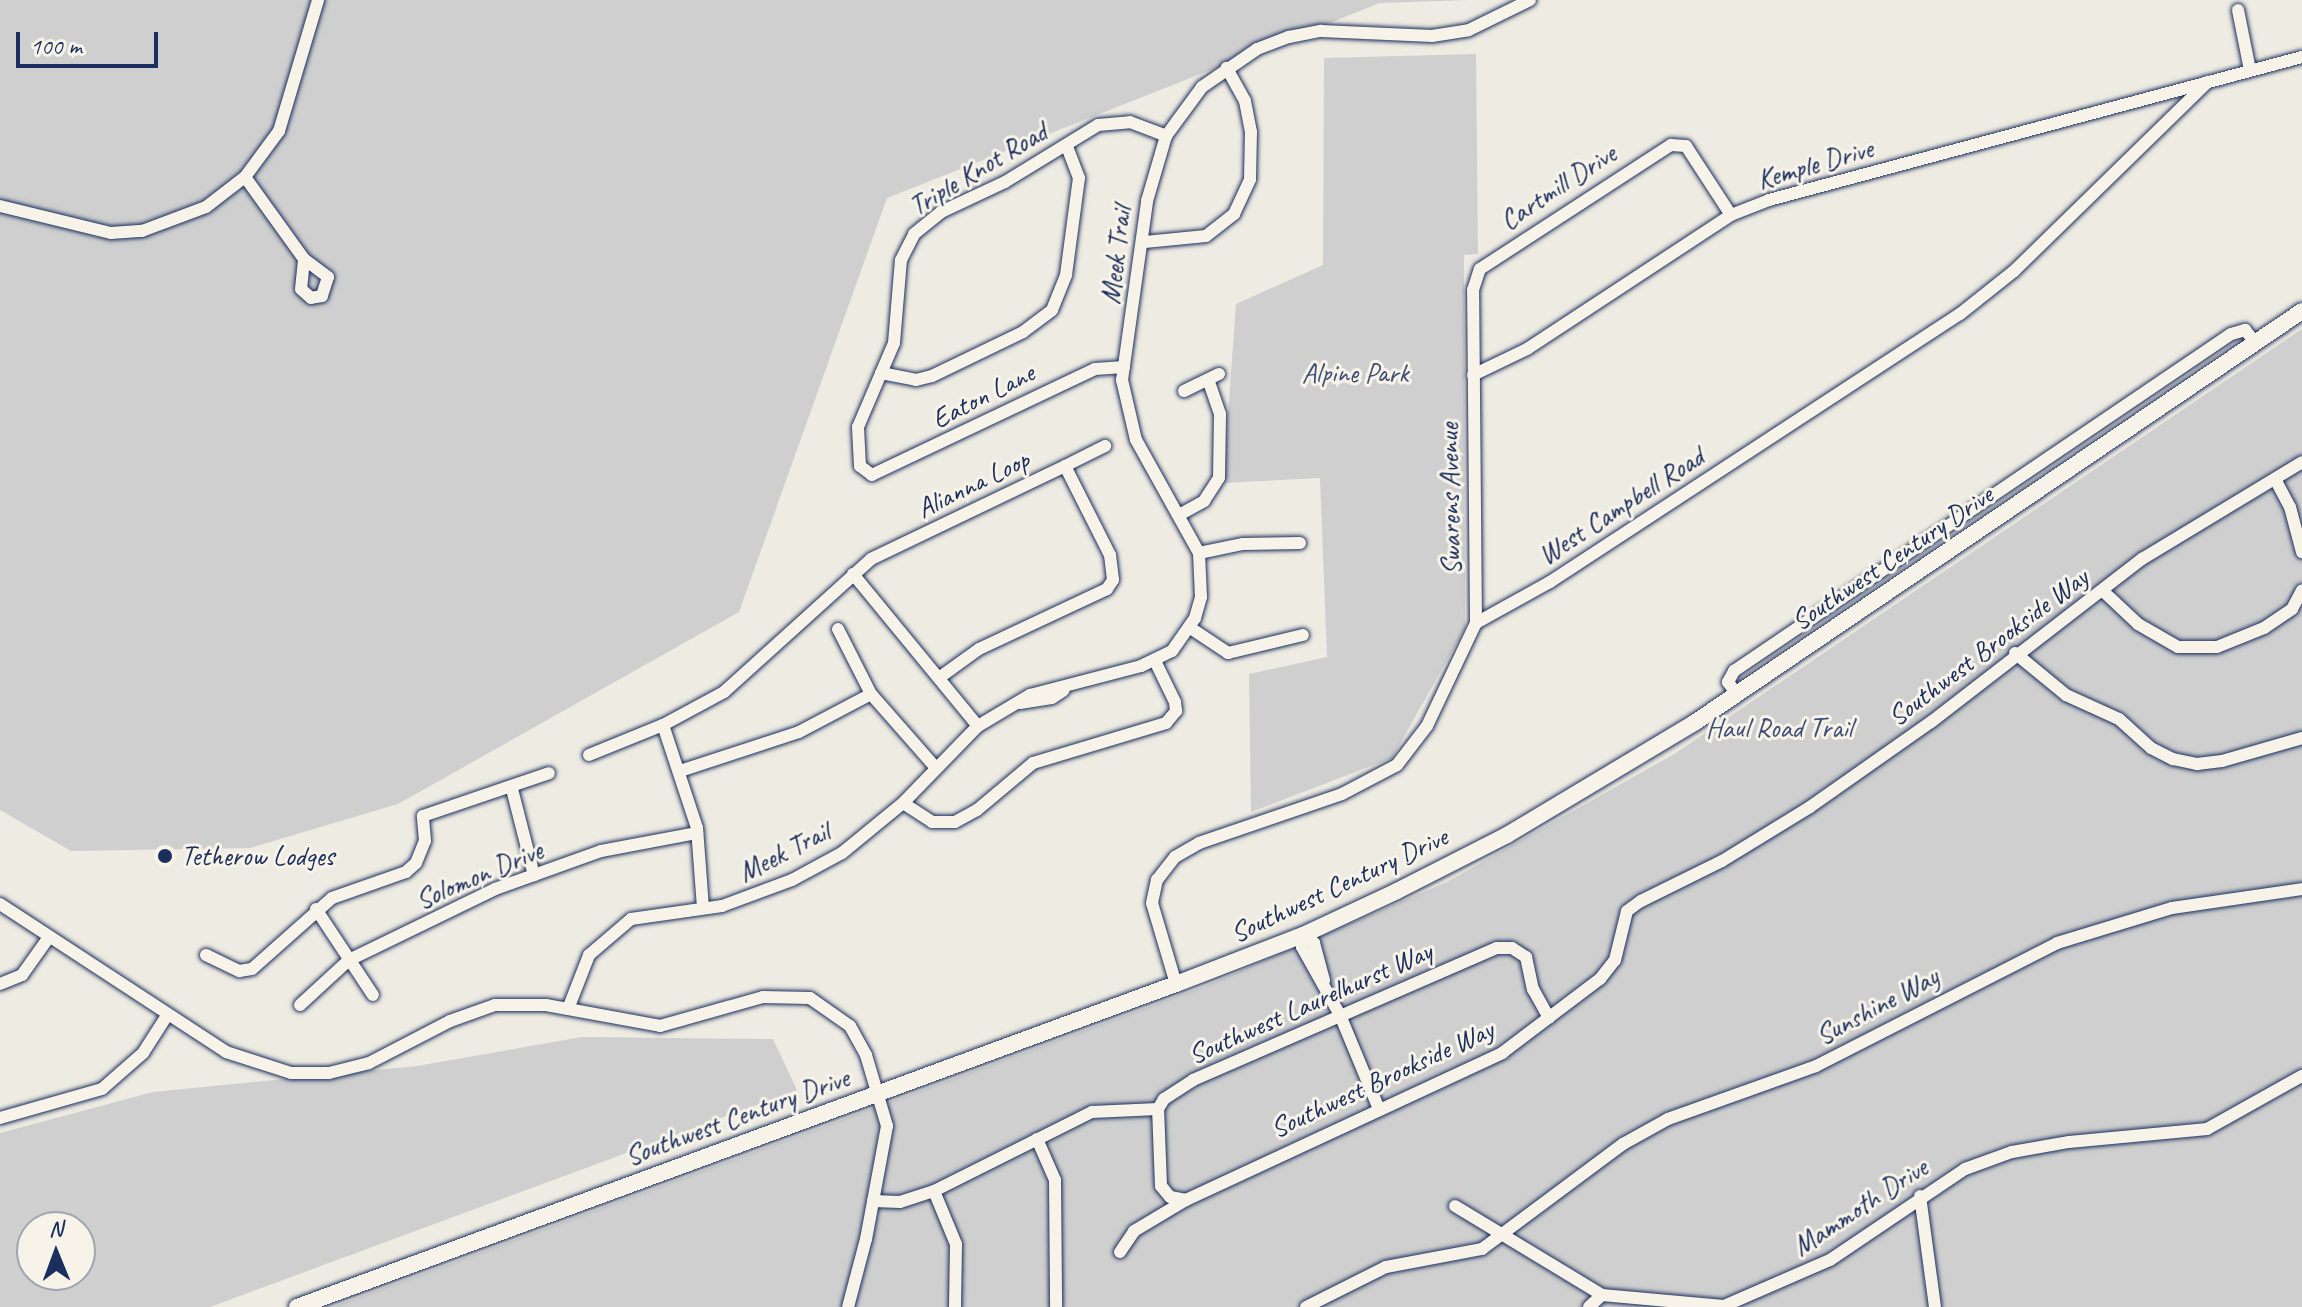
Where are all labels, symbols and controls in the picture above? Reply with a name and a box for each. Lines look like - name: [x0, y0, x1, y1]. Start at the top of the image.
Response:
- scale bar: [20, 16, 162, 66]
- text: 100 m: [30, 31, 82, 61]
- street label: Triple Knot Road: [903, 115, 1053, 223]
- street label: Kemple Drive: [1753, 131, 1877, 197]
- street label: Cartmill Drive: [1493, 137, 1623, 237]
- street label: Meek Trail: [1093, 204, 1139, 306]
- street label: Eaton Lane: [926, 356, 1040, 436]
- park label: Alpine Park: [1301, 356, 1409, 390]
- street label: Swarens Avenue: [1432, 423, 1468, 575]
- street label: West Campbell Road: [1532, 440, 1710, 572]
- street label: Alianna Loop: [911, 442, 1035, 526]
- street label: Southwest Century Drive: [1785, 478, 1999, 638]
- street label: Southwest Brookside Way: [1881, 561, 2095, 733]
- park label: Haul Road Trail: [1706, 711, 1852, 745]
- street label: Meek Trail: [733, 815, 835, 889]
- street label: Southwest Century Drive: [1225, 820, 1453, 950]
- street label: Solomon Drive: [411, 833, 547, 917]
- place label: Tetherow Lodges: [181, 839, 334, 873]
- marker: Tetherow Lodges: [156, 847, 174, 865]
- street label: Southwest Laurelhurst Way: [1183, 934, 1437, 1072]
- street label: Sunshine Way: [1810, 960, 1944, 1052]
- street label: Southwest Brookside Way: [1265, 1013, 1499, 1145]
- street label: Southwest Century Drive: [620, 1061, 854, 1173]
- street label: Mammoth Drive: [1786, 1151, 1934, 1263]
- north arrow: [16, 1211, 96, 1291]
- text: N: [49, 1215, 63, 1243]

